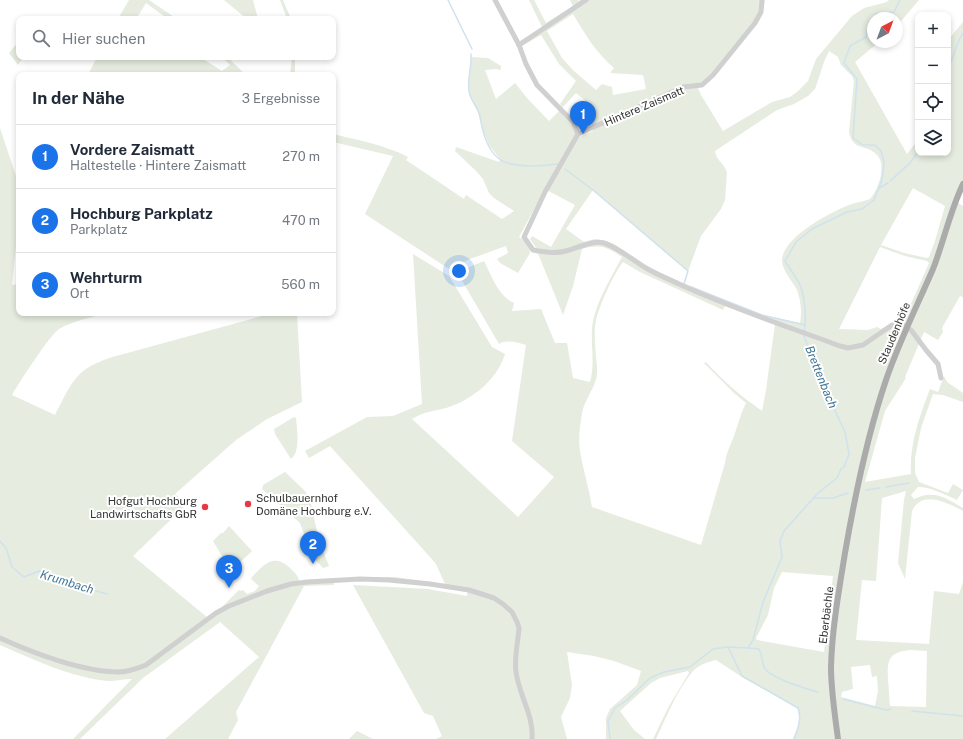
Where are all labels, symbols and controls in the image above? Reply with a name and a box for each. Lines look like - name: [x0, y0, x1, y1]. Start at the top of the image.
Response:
- north arrow: [867, 12, 903, 48]
- map controls: [915, 12, 951, 156]
- button: +: [915, 12, 951, 48]
- search box: [16, 16, 336, 60]
- icon: search: [30, 27, 52, 49]
- text: Hier suchen: [62, 30, 145, 47]
- button: −: [915, 48, 951, 84]
- street label: Hintere Zaismatt: [602, 84, 686, 128]
- button: locate: [915, 84, 951, 120]
- text: In der Nähe: [32, 88, 125, 108]
- text: 3 Ergebnisse: [242, 91, 320, 106]
- pin: 1: [570, 101, 596, 134]
- button: layers: [915, 120, 951, 156]
- text: Vordere Zaismatt: [70, 141, 195, 158]
- text: 1: [42, 149, 48, 164]
- text: 270 m: [282, 149, 320, 164]
- text: Haltestelle · Hintere Zaismatt: [70, 158, 246, 173]
- text: Hochburg Parkplatz: [70, 205, 213, 222]
- text: 2: [41, 213, 49, 228]
- text: 470 m: [282, 213, 320, 228]
- text: Parkplatz: [70, 222, 128, 237]
- your location: [449, 261, 469, 281]
- text: Wehrturm: [70, 269, 142, 286]
- text: 3: [41, 277, 49, 292]
- text: 560 m: [281, 277, 320, 292]
- text: Ort: [70, 286, 89, 301]
- street label: Staudenhöfe: [876, 300, 912, 366]
- water label: Brettenbach: [802, 344, 840, 411]
- place label: Schulbauernhof Domäne Hochburg e.V.: [256, 492, 372, 517]
- place label: Hofgut Hochburg Landwirtschafts GbR: [90, 495, 197, 520]
- marker: Schulbauernhof Domäne Hochburg e.V.: [243, 499, 253, 509]
- marker: Hofgut Hochburg Landwirtschafts GbR: [200, 502, 210, 512]
- pin: 2: [300, 531, 326, 564]
- pin: 3: [216, 555, 242, 588]
- water label: Krumbach: [38, 567, 96, 597]
- street label: Eberbächle: [817, 586, 835, 644]

